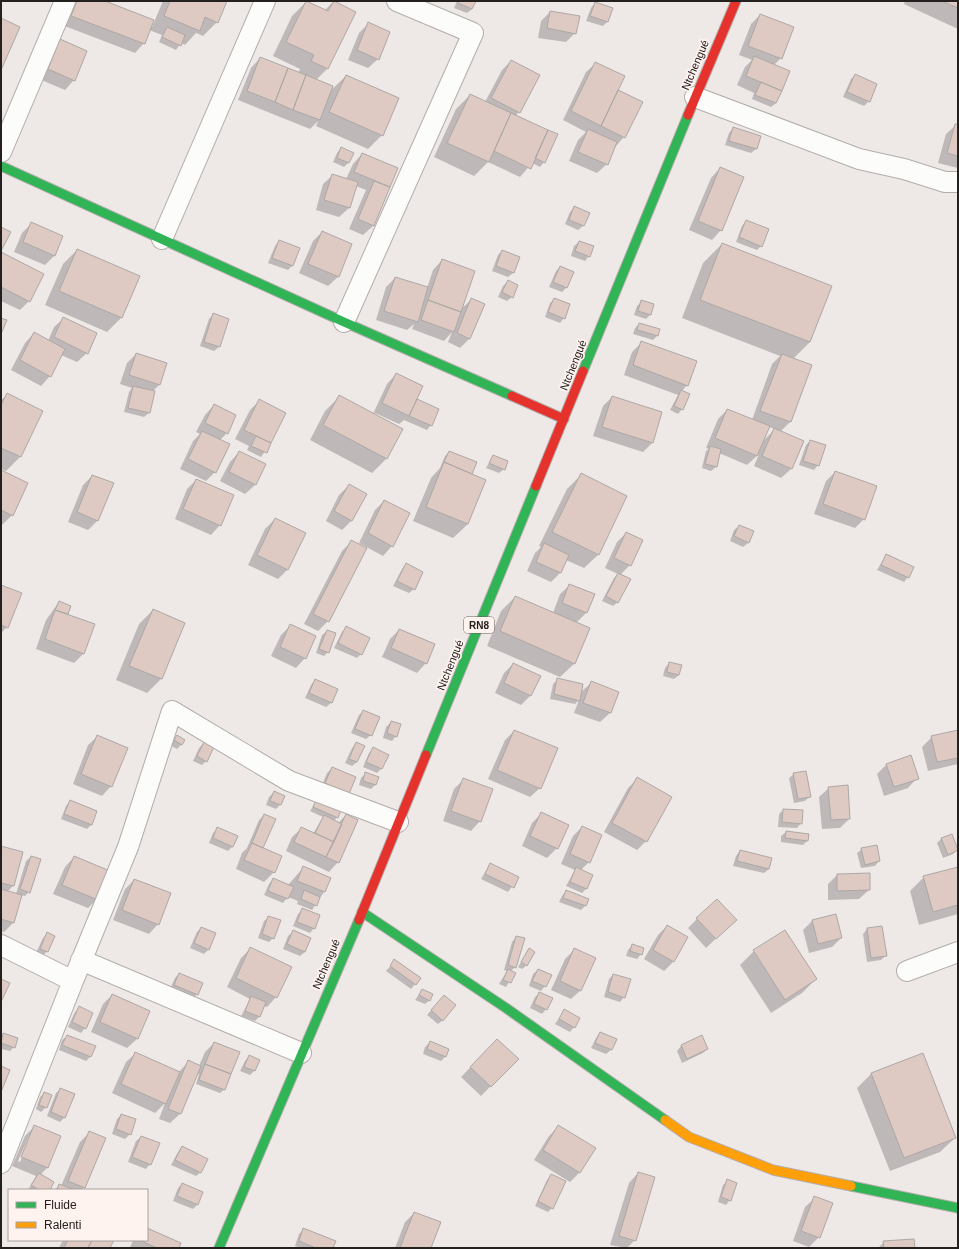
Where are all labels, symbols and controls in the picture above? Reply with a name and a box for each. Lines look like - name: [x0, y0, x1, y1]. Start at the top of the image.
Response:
- street label: Ntchengué: [679, 38, 711, 92]
- street label: Ntchengué: [557, 338, 589, 392]
- road number: RN8: [464, 617, 494, 633]
- street label: Ntchengué: [434, 638, 466, 692]
- street label: Ntchengué: [310, 937, 342, 991]
- legend: [8, 1189, 148, 1241]
- text: Fluide: [44, 1198, 77, 1212]
- text: Ralenti: [44, 1218, 81, 1232]

